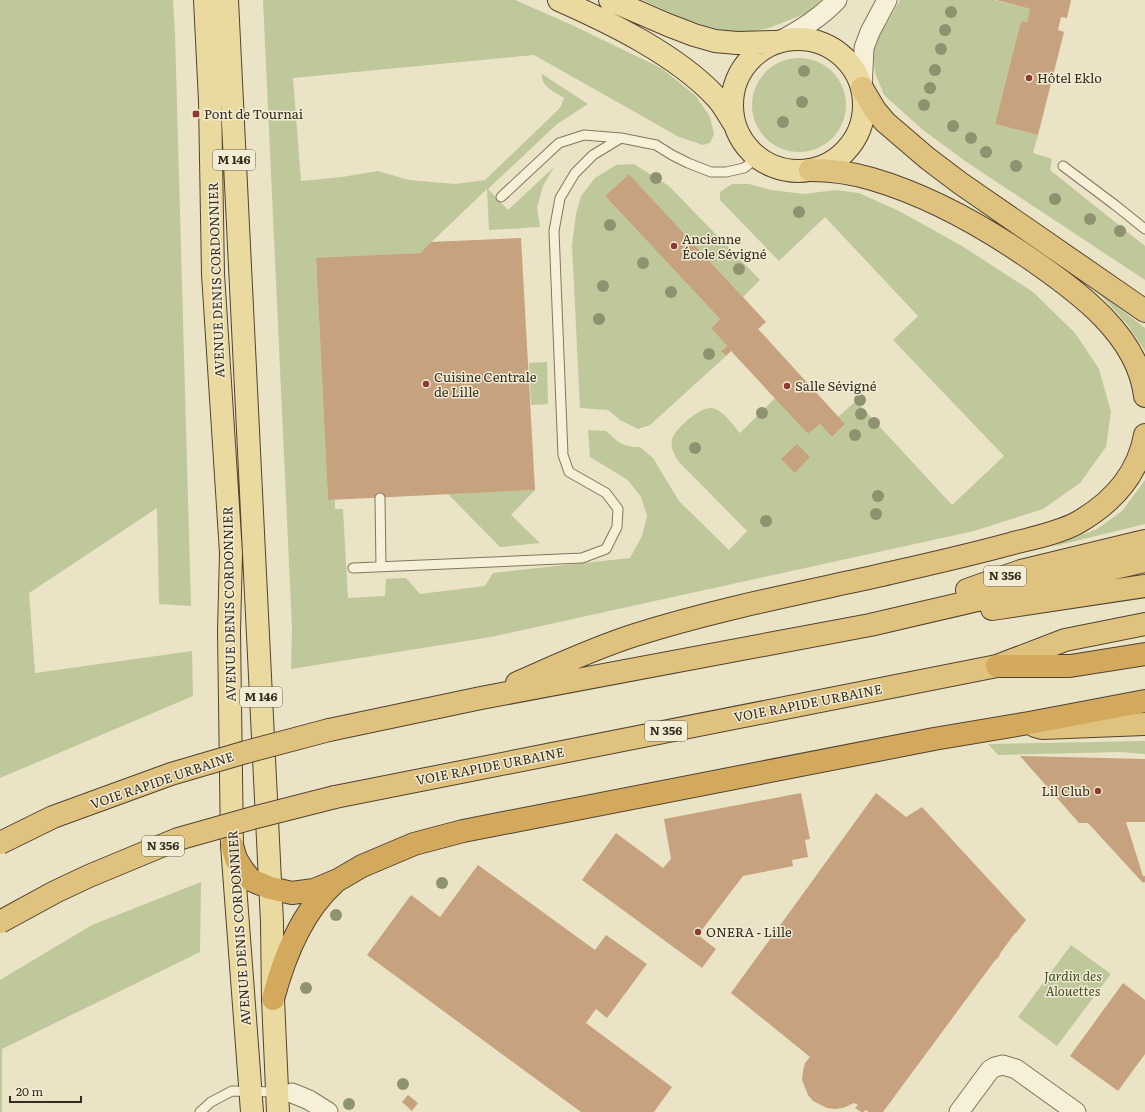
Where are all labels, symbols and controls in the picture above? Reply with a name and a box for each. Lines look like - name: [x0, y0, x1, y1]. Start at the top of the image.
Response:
- place label: Hôtel Eklo: [1037, 68, 1102, 87]
- marker: Hôtel Eklo: [1024, 73, 1034, 83]
- place label: Pont de Tournai: [204, 104, 304, 123]
- marker: Pont de Tournai: [191, 109, 201, 119]
- road number: M 146: [213, 150, 255, 170]
- street label: AVENUE DENIS CORDONNIER: [203, 181, 228, 378]
- place label: Ancienne École Sévigné: [682, 229, 767, 263]
- marker: Ancienne École Sévigné: [669, 241, 679, 251]
- place label: Cuisine Centrale de Lille: [434, 367, 537, 401]
- place label: Salle Sévigné: [795, 376, 877, 395]
- marker: Cuisine Centrale de Lille: [421, 379, 431, 389]
- marker: Salle Sévigné: [782, 381, 792, 391]
- street label: AVENUE DENIS CORDONNIER: [217, 505, 240, 702]
- road number: N 356: [984, 566, 1026, 586]
- street label: VOIE RAPIDE URBAINE: [732, 679, 884, 726]
- road number: M 146: [240, 687, 282, 707]
- road number: N 356: [645, 721, 687, 741]
- street label: VOIE RAPIDE URBAINE: [414, 742, 566, 789]
- street label: VOIE RAPIDE URBAINE: [88, 746, 236, 813]
- place label: Lil Club: [1041, 781, 1090, 800]
- marker: Lil Club: [1093, 786, 1103, 796]
- street label: AVENUE DENIS CORDONNIER: [222, 829, 255, 1026]
- road number: N 356: [142, 836, 184, 856]
- place label: ONERA - Lille: [706, 922, 792, 941]
- marker: ONERA - Lille: [693, 927, 703, 937]
- park label: Jardin des Alouettes: [1044, 966, 1102, 1000]
- scale bar: [10, 1078, 81, 1104]
- text: 20 m: [16, 1082, 43, 1100]

